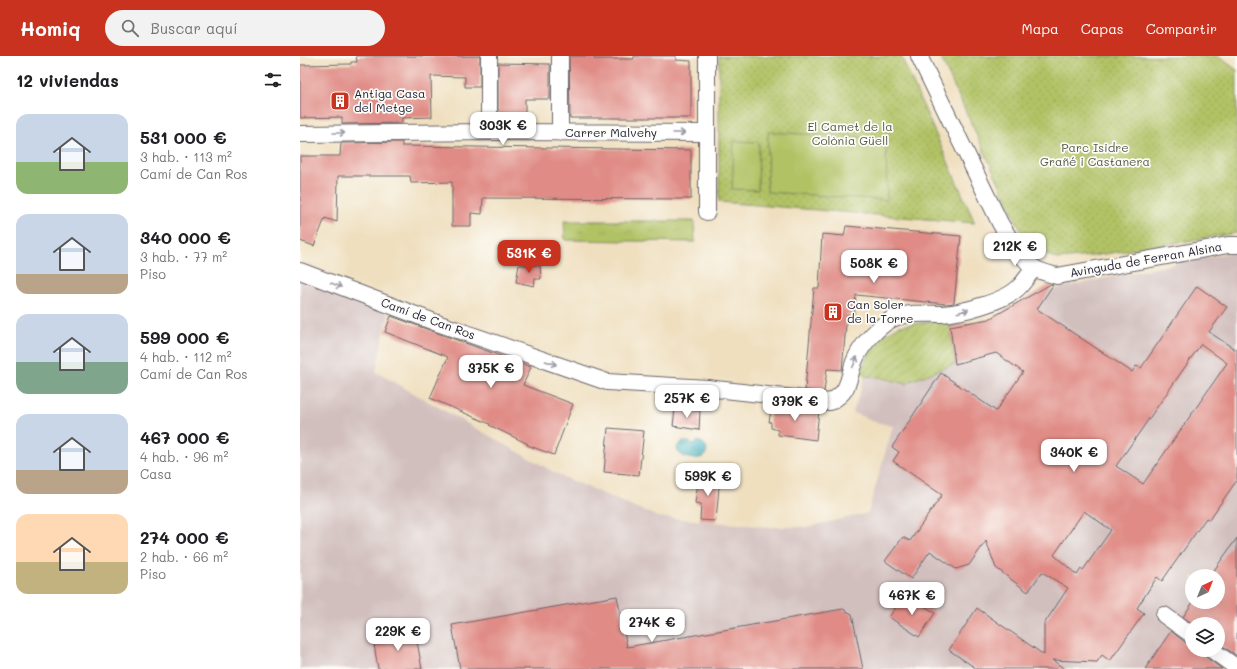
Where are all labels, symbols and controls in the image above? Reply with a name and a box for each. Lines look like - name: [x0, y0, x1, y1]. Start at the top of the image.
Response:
- search box: [105, 10, 385, 46]
- text: Homiq: [20, 16, 81, 41]
- icon: search: [119, 17, 141, 39]
- text: Buscar aquí: [151, 18, 238, 38]
- text: Mapa: [1022, 19, 1059, 38]
- text: Capas: [1081, 19, 1124, 38]
- text: Compartir: [1146, 19, 1217, 38]
- text: 12 viviendas: [16, 69, 119, 91]
- icon: filters: [262, 69, 284, 91]
- place label: Antiga Casa del Metge: [354, 85, 426, 115]
- building icon: Antiga Casa del Metge: [329, 90, 351, 112]
- pin: 303K €: [470, 112, 536, 146]
- text: 303K €: [479, 116, 527, 133]
- park label: El Camet de la Colònia Güell: [807, 118, 893, 148]
- street label: Carrer Malvehy: [565, 124, 657, 140]
- text: 531 000 €: [140, 126, 226, 148]
- one-way arrow: [332, 129, 345, 137]
- one-way arrow: [672, 129, 685, 137]
- icon: home: [48, 130, 96, 178]
- park label: Parc Isidre Grañé i Castanera: [1040, 139, 1150, 169]
- text: 3 hab. · 113 m²: [140, 148, 232, 165]
- text: Camí de Can Ros: [140, 165, 248, 182]
- text: 340 000 €: [140, 226, 231, 248]
- icon: home: [48, 230, 96, 278]
- pin: 212K €: [982, 233, 1048, 267]
- text: 212K €: [993, 237, 1037, 254]
- street label: Avinguda de Ferran Alsina: [1069, 238, 1223, 280]
- pin: 531K €: [496, 240, 562, 274]
- text: 531K €: [507, 244, 551, 261]
- text: 3 hab. · 77 m²: [140, 248, 227, 265]
- pin: 508K €: [841, 250, 907, 284]
- text: 508K €: [850, 254, 898, 271]
- text: Piso: [140, 265, 166, 282]
- one-way arrow: [330, 281, 342, 289]
- street label: Camí de Can Ros: [379, 294, 478, 343]
- place label: Can Soler de la Torre: [847, 296, 913, 326]
- building icon: Can Soler de la Torre: [822, 301, 844, 323]
- one-way arrow: [957, 307, 970, 314]
- text: 599 000 €: [140, 326, 229, 348]
- icon: home: [48, 330, 96, 378]
- text: 4 hab. · 112 m²: [140, 348, 232, 365]
- pin: 375K €: [458, 355, 524, 389]
- one-way arrow: [852, 356, 859, 368]
- text: 375K €: [468, 359, 514, 376]
- one-way arrow: [544, 359, 556, 367]
- text: Camí de Can Ros: [140, 365, 248, 382]
- pin: 257K €: [654, 385, 720, 419]
- pin: 379K €: [762, 388, 828, 422]
- text: 257K €: [664, 389, 710, 406]
- text: 379K €: [772, 392, 818, 409]
- text: 467 000 €: [140, 426, 229, 448]
- icon: home: [48, 430, 96, 478]
- pin: 340K €: [1041, 439, 1107, 473]
- text: 340K €: [1050, 443, 1098, 460]
- text: 4 hab. · 96 m²: [140, 448, 228, 465]
- pin: 599K €: [675, 463, 741, 497]
- text: Casa: [140, 465, 172, 482]
- text: 599K €: [685, 467, 732, 484]
- text: 274 000 €: [140, 526, 229, 548]
- icon: home: [48, 530, 96, 578]
- text: 2 hab. · 66 m²: [140, 548, 228, 565]
- text: Piso: [140, 565, 166, 582]
- north arrow: [1185, 569, 1225, 609]
- map controls: [1185, 569, 1225, 657]
- pin: 467K €: [879, 582, 945, 616]
- text: 467K €: [888, 586, 936, 603]
- pin: 274K €: [619, 609, 685, 643]
- text: 274K €: [629, 613, 675, 630]
- button: layers: [1185, 617, 1225, 657]
- pin: 229K €: [365, 618, 431, 652]
- text: 229K €: [375, 622, 421, 639]

